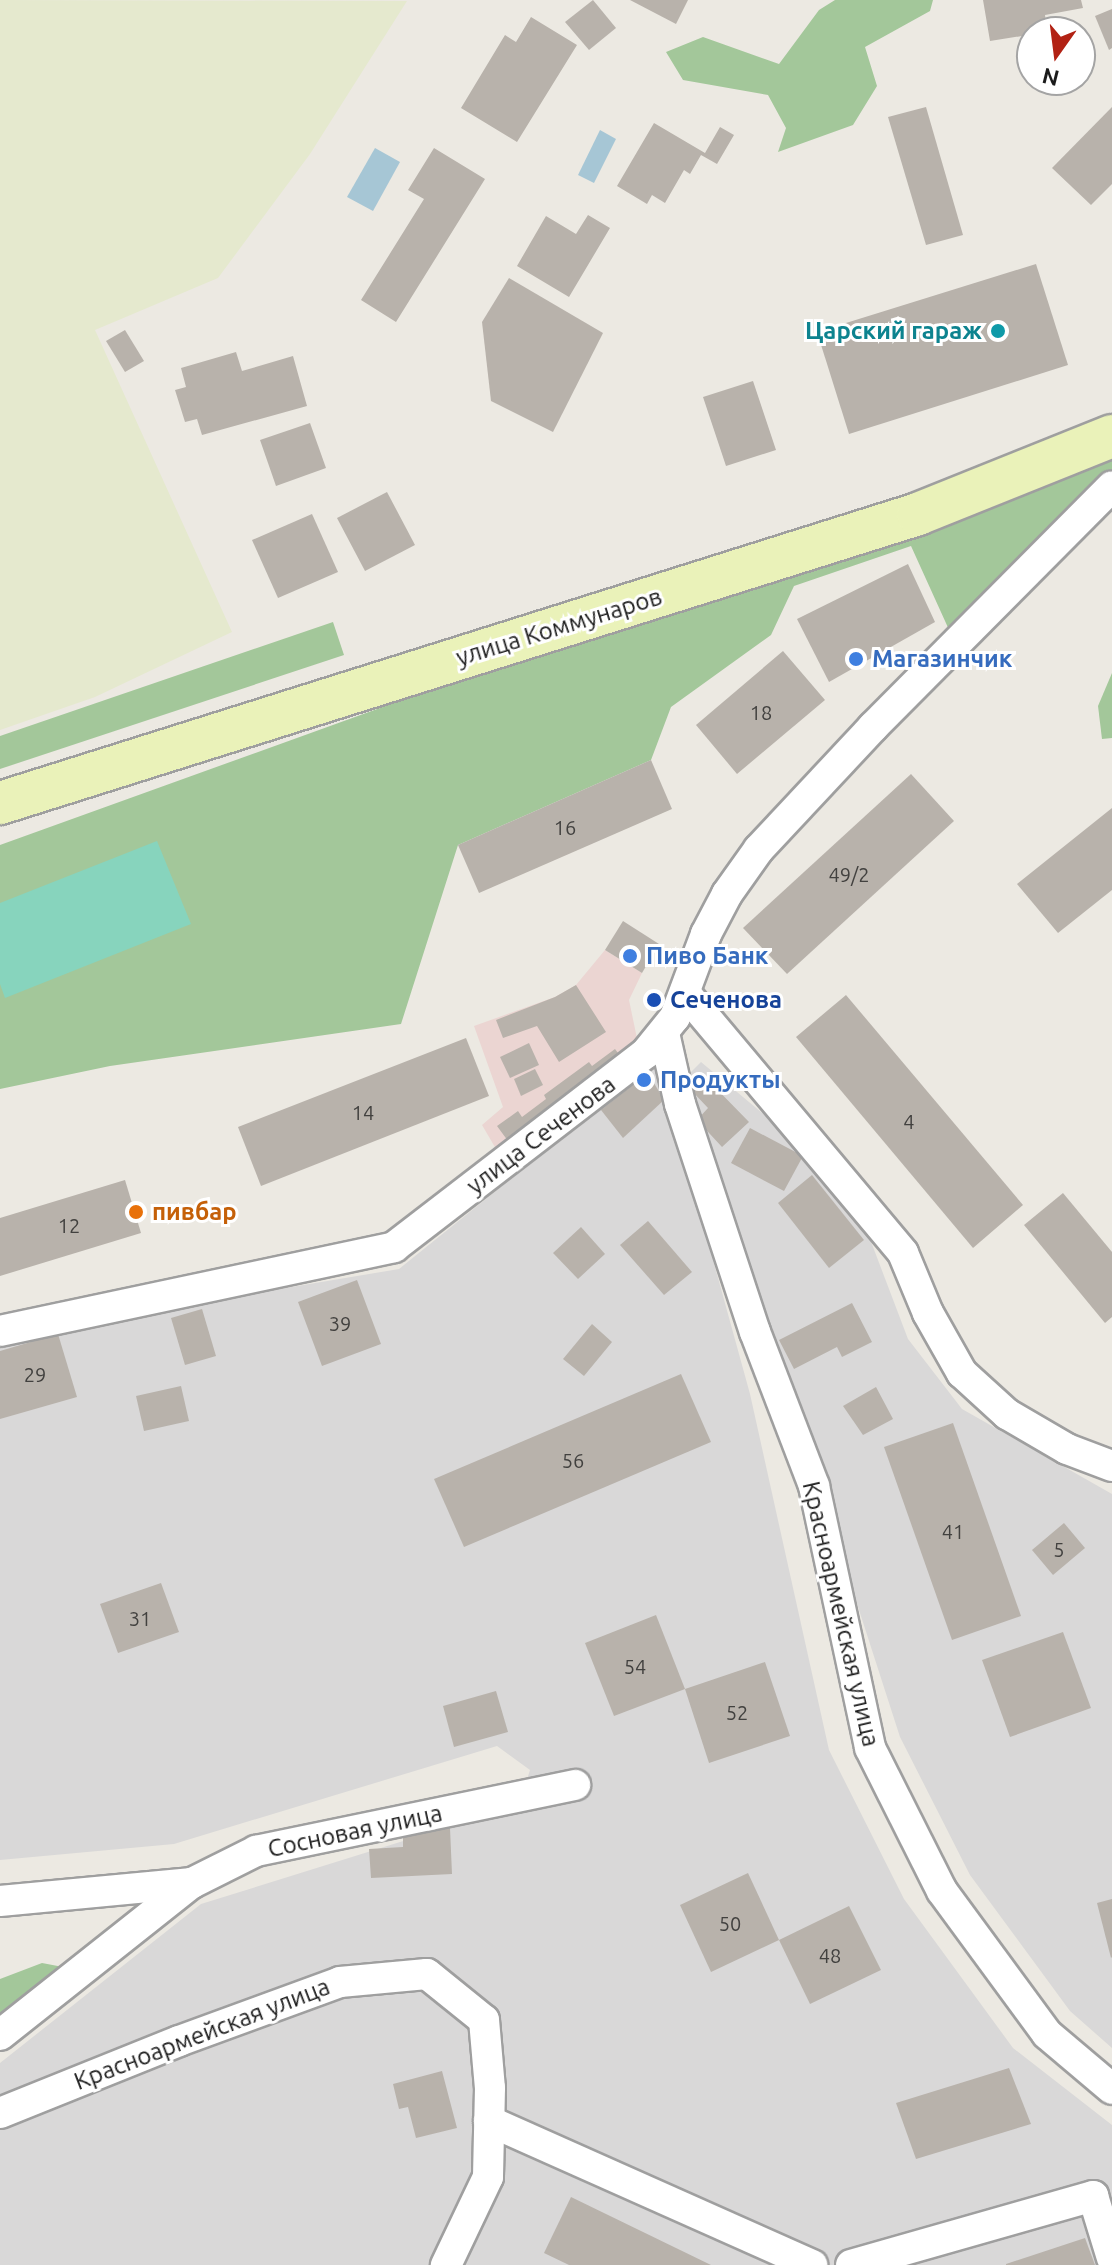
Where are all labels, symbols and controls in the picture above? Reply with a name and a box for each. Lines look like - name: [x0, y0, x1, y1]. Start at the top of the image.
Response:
- north arrow: [1016, 16, 1096, 96]
- text: N: [1040, 64, 1062, 92]
- place label: Царский гараж: [805, 317, 982, 345]
- marker: Царский гараж: [989, 322, 1007, 340]
- street label: улица Коммунаров: [453, 582, 665, 672]
- place label: Магазинчик: [872, 645, 1012, 673]
- marker: Магазинчик: [847, 650, 865, 668]
- house number: 18: [750, 700, 772, 724]
- house number: 16: [554, 815, 576, 839]
- house number: 49/2: [828, 862, 870, 886]
- place label: Пиво Банк: [646, 942, 768, 970]
- marker: Пиво Банк: [621, 947, 639, 965]
- place label: Сеченова: [670, 986, 782, 1014]
- marker: Сеченова: [645, 991, 663, 1009]
- place label: Продукты: [660, 1066, 781, 1094]
- street label: улица Сеченова: [461, 1070, 621, 1200]
- marker: Продукты: [635, 1071, 653, 1089]
- house number: 14: [352, 1100, 374, 1124]
- house number: 4: [903, 1109, 915, 1133]
- place label: пивбар: [152, 1198, 237, 1226]
- marker: пивбар: [127, 1203, 145, 1221]
- house number: 12: [58, 1213, 80, 1237]
- house number: 39: [329, 1311, 351, 1335]
- house number: 29: [24, 1362, 46, 1386]
- house number: 56: [562, 1448, 584, 1472]
- street label: Красноармейская улица: [796, 1479, 886, 1749]
- house number: 41: [942, 1519, 964, 1543]
- house number: 5: [1053, 1537, 1065, 1561]
- house number: 31: [129, 1606, 151, 1630]
- house number: 54: [624, 1654, 646, 1678]
- house number: 52: [726, 1700, 748, 1724]
- street label: Сосновая улица: [265, 1798, 445, 1864]
- house number: 50: [719, 1911, 741, 1935]
- house number: 48: [819, 1943, 841, 1967]
- street label: Красноармейская улица: [70, 1972, 334, 2096]

